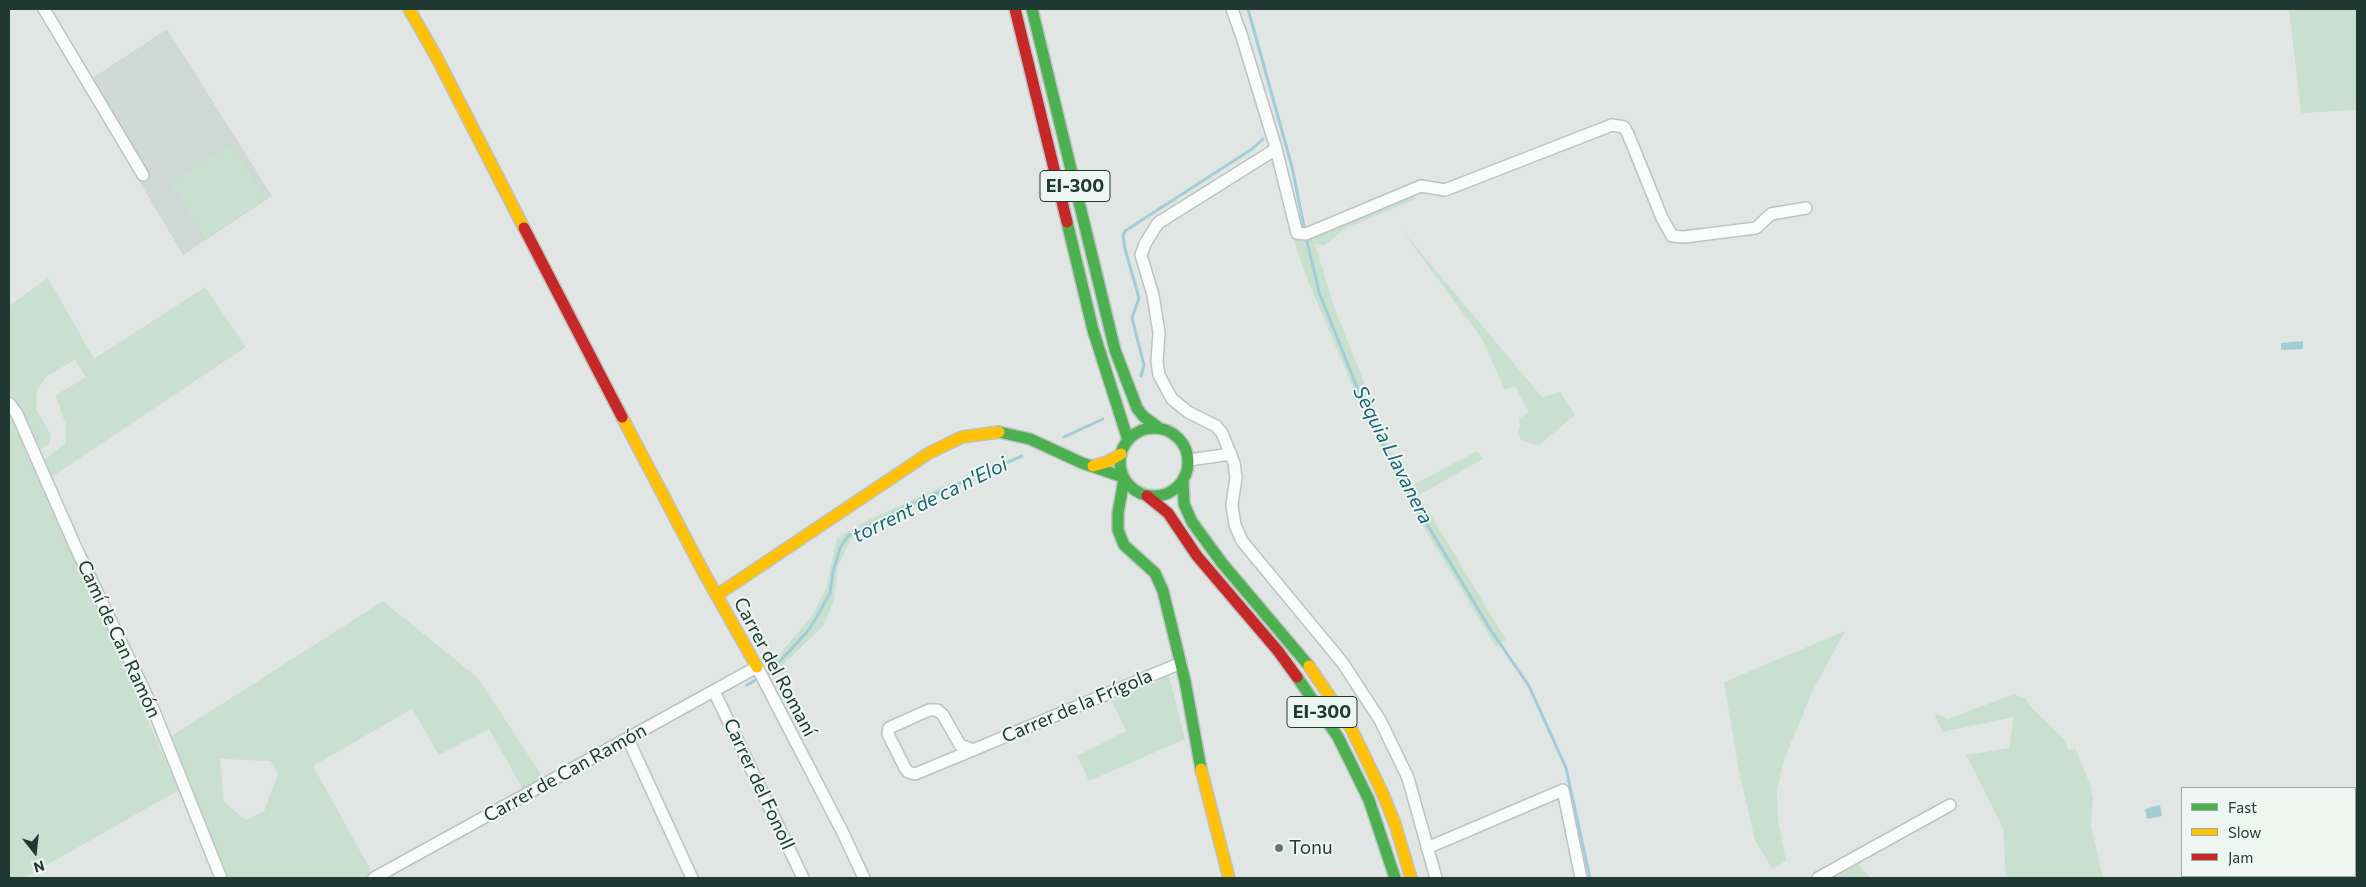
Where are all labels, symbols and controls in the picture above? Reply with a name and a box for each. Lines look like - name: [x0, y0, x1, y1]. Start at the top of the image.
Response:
- road number: EI-300: [1040, 170, 1110, 202]
- water label: Sèquia Llavanera: [1348, 382, 1438, 528]
- water label: torrent de ca n'Eloi: [849, 452, 1011, 548]
- street label: Camí de Can Ramón: [72, 556, 166, 722]
- street label: Carrer del Romaní: [729, 594, 821, 740]
- street label: Carrer de la Frígola: [998, 664, 1156, 748]
- road number: EI-300: [1287, 696, 1357, 728]
- street label: Carrer del Fonoll: [719, 715, 799, 853]
- street label: Carrer de Can Ramón: [480, 719, 650, 827]
- legend: [2181, 787, 2356, 877]
- text: Fast: [2228, 798, 2257, 816]
- text: Slow: [2228, 823, 2261, 841]
- north arrow: [10, 827, 60, 877]
- place label: Tonu: [1289, 837, 1333, 859]
- marker: Tonu: [1273, 842, 1285, 854]
- text: Jam: [2228, 848, 2253, 866]
- text: N: [32, 857, 47, 877]

